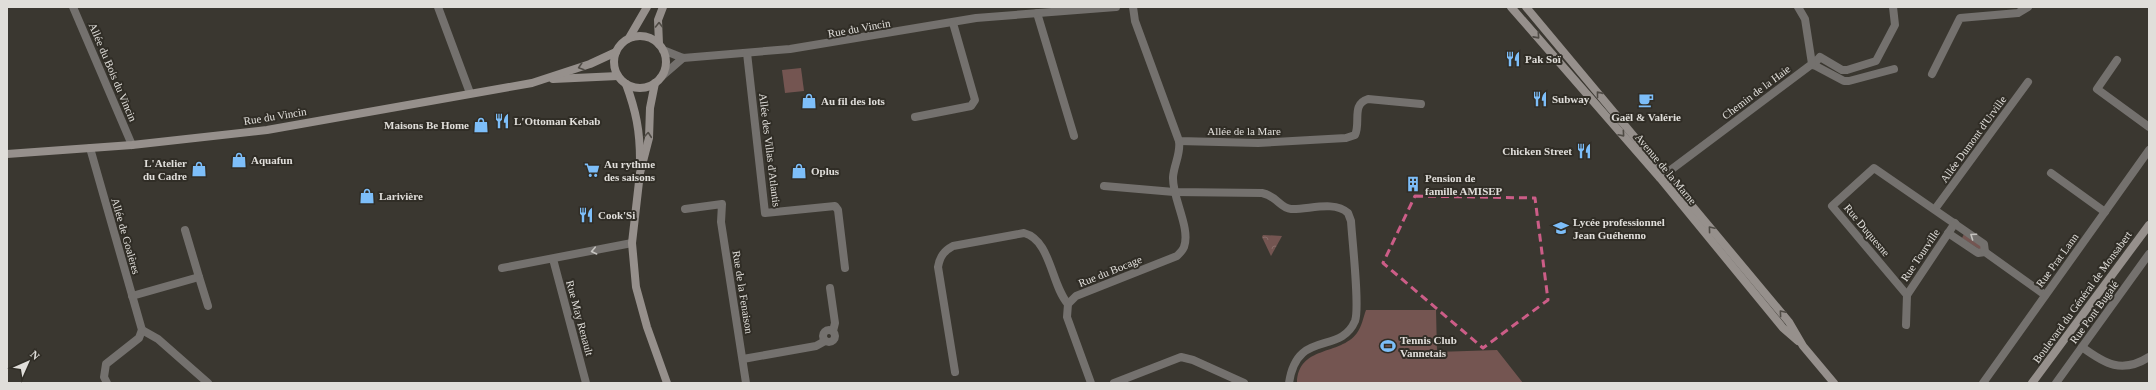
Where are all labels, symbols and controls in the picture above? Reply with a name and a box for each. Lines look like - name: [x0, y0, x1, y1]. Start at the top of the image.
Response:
- street label: Rue du Vincin: [827, 17, 892, 39]
- street label: Allée du Bois du Vincin: [87, 21, 139, 124]
- one-way arrow: [654, 22, 663, 28]
- one-way arrow: [1532, 31, 1539, 39]
- restaurant icon: Pak Soï: [1504, 50, 1522, 68]
- place label: Pak Soï: [1525, 53, 1562, 65]
- one-way arrow: [577, 62, 584, 71]
- street label: Chemin de la Haie: [1720, 62, 1793, 122]
- restaurant icon: Subway: [1531, 90, 1549, 108]
- cafe icon: Gaël & Valérie: [1637, 91, 1655, 109]
- street label: Allée des Villas d'Atlantis: [757, 92, 783, 208]
- shop icon: Au fil des lots: [800, 92, 818, 110]
- one-way arrow: [1597, 92, 1604, 99]
- place label: Subway: [1552, 93, 1590, 105]
- street label: Allée Dumont d'Urville: [1938, 93, 2008, 185]
- place label: Au fil des lots: [821, 95, 886, 107]
- street label: Rue du Vincin: [243, 105, 308, 127]
- place label: Gaël & Valérie: [1611, 111, 1681, 123]
- restaurant icon: L'Ottoman Kebab: [493, 112, 511, 130]
- place label: L'Ottoman Kebab: [514, 115, 600, 127]
- shop icon: Maisons Be Home: [472, 116, 490, 134]
- place label: Maisons Be Home: [384, 119, 469, 131]
- street label: Allée de la Mare: [1207, 125, 1281, 137]
- one-way arrow: [1617, 130, 1624, 137]
- street label: Avenue de la Marne: [1633, 131, 1699, 207]
- one-way arrow: [644, 132, 653, 138]
- restaurant icon: Chicken Street: [1575, 142, 1593, 160]
- place label: Chicken Street: [1502, 145, 1572, 157]
- shop icon: Aquafun: [230, 151, 248, 169]
- place label: Aquafun: [251, 154, 293, 166]
- place label: L'Atelier du Cadre: [143, 157, 187, 182]
- place label: Au rythme des saisons: [604, 158, 656, 183]
- shop icon: L'Atelier du Cadre: [190, 160, 208, 178]
- supermarket icon: Au rythme des saisons: [583, 161, 601, 179]
- shop icon: Oplus: [790, 162, 808, 180]
- place label: Oplus: [811, 165, 840, 177]
- place label: Pension de famille AMISEP: [1425, 172, 1503, 197]
- building icon: Pension de famille AMISEP: [1404, 175, 1422, 193]
- shop icon: Larivière: [358, 187, 376, 205]
- place label: Larivière: [379, 190, 423, 202]
- street label: Allée de Goalères: [109, 196, 143, 276]
- street label: Rue Duquesne: [1842, 201, 1892, 259]
- restaurant icon: Cook'Si: [577, 206, 595, 224]
- place label: Cook'Si: [598, 209, 635, 221]
- place label: Lycée professionnel Jean Guéhenno: [1573, 216, 1665, 241]
- school or university icon: Lycée professionnel Jean Guéhenno: [1552, 219, 1570, 237]
- street label: Rue Tourville: [1898, 226, 1942, 283]
- one-way arrow: [1709, 227, 1716, 234]
- street label: Boulevard du Général de Monsabert: [2030, 229, 2134, 365]
- street label: Rue Prat Lann: [2033, 230, 2081, 289]
- one-way arrow: [1970, 233, 1977, 241]
- one-way arrow: [591, 246, 597, 254]
- street label: Rue de la Fenaison: [731, 250, 756, 335]
- street label: Rue du Bocage: [1077, 253, 1144, 289]
- street label: Rue Pont Bugalé: [2067, 278, 2121, 346]
- street label: Rue May Renault: [564, 279, 596, 357]
- one-way arrow: [1779, 310, 1786, 318]
- place label: Tennis Club Vannetais: [1400, 334, 1457, 359]
- sports icon: Tennis Club Vannetais: [1379, 337, 1397, 355]
- north arrow: [8, 342, 48, 382]
- text: N: [28, 348, 42, 362]

